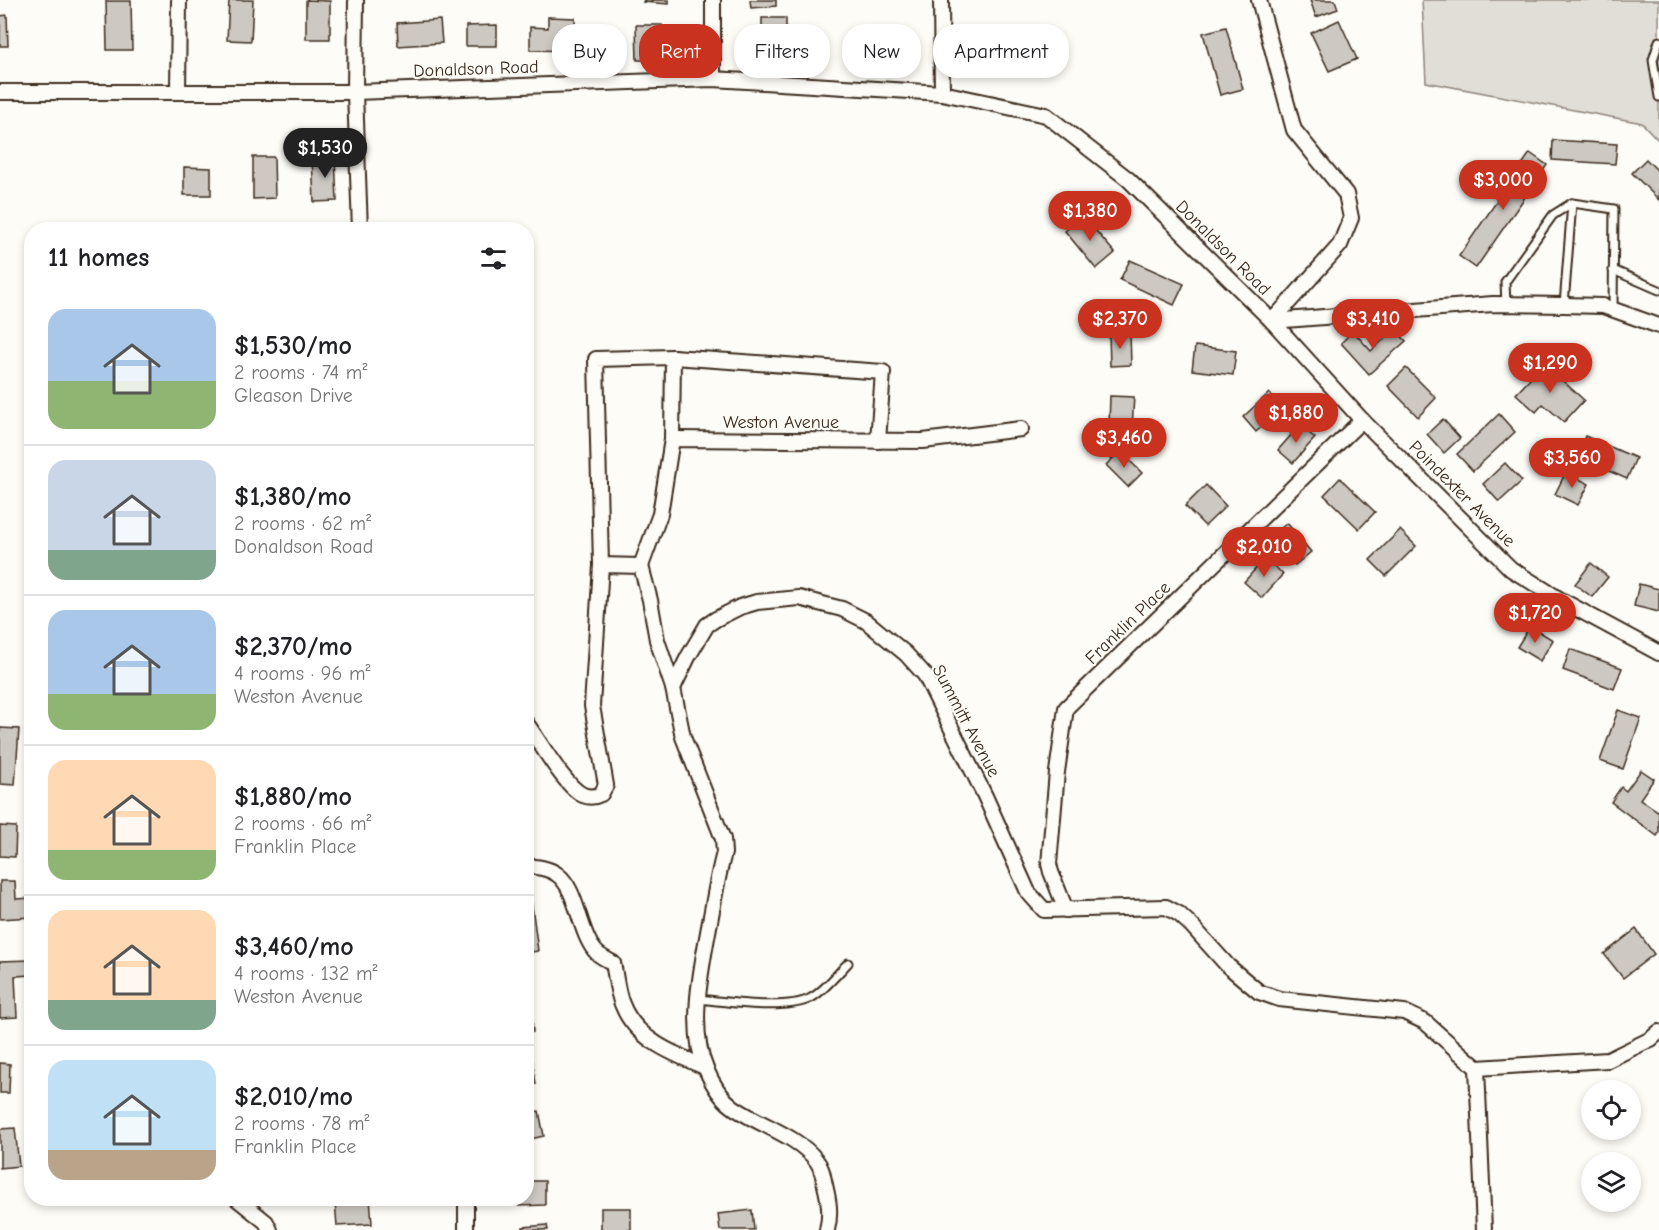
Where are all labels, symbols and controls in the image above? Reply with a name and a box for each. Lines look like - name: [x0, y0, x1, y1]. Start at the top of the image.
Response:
- chip: Buy: [552, 24, 627, 78]
- chip: Rent: [639, 24, 722, 78]
- chip: Filters: [734, 24, 830, 78]
- chip: New: [842, 24, 921, 78]
- chip: Apartment: [933, 24, 1069, 78]
- street label: Donaldson Road: [413, 56, 539, 82]
- pin: $1,530: [276, 128, 374, 179]
- text: $1,530: [297, 136, 353, 159]
- pin: $3,000: [1454, 160, 1552, 211]
- text: $3,000: [1473, 168, 1533, 191]
- pin: $1,380: [1041, 191, 1139, 242]
- street label: Donaldson Road: [1171, 196, 1275, 300]
- text: $1,380: [1062, 199, 1118, 222]
- icon: filters: [477, 242, 510, 275]
- text: 11 homes: [48, 243, 149, 273]
- pin: $2,370: [1071, 299, 1169, 350]
- pin: $3,410: [1324, 299, 1422, 350]
- text: $2,370: [1092, 307, 1148, 330]
- text: $3,410: [1346, 307, 1400, 330]
- text: $1,530/mo: [234, 331, 352, 361]
- icon: home: [96, 333, 168, 405]
- pin: $1,290: [1501, 343, 1599, 394]
- text: $1,290: [1522, 351, 1578, 374]
- text: 2 rooms · 74 m²: [234, 361, 367, 384]
- text: Gleason Drive: [234, 384, 353, 407]
- pin: $1,880: [1247, 393, 1345, 444]
- text: $1,880: [1268, 401, 1324, 424]
- street label: Weston Avenue: [723, 412, 839, 433]
- pin: $3,460: [1075, 418, 1173, 469]
- text: $3,460: [1096, 426, 1153, 449]
- street label: Poindexter Avenue: [1405, 437, 1519, 551]
- pin: $3,560: [1523, 438, 1621, 489]
- text: $3,560: [1543, 446, 1601, 469]
- text: $1,380/mo: [234, 482, 351, 512]
- icon: home: [96, 484, 168, 556]
- text: 2 rooms · 62 m²: [234, 512, 371, 535]
- pin: $2,010: [1215, 527, 1313, 578]
- text: Donaldson Road: [234, 535, 373, 558]
- text: $2,010: [1236, 535, 1292, 558]
- street label: Franklin Place: [1081, 577, 1175, 669]
- pin: $1,720: [1486, 593, 1584, 644]
- text: $1,720: [1508, 601, 1562, 624]
- text: $2,370/mo: [234, 632, 352, 662]
- icon: home: [96, 634, 168, 706]
- street label: Summitt Avenue: [928, 661, 1004, 781]
- text: 4 rooms · 96 m²: [234, 662, 371, 685]
- text: Weston Avenue: [234, 685, 363, 708]
- text: $1,880/mo: [234, 782, 352, 812]
- icon: home: [96, 784, 168, 856]
- text: 2 rooms · 66 m²: [234, 812, 372, 835]
- text: Franklin Place: [234, 835, 356, 858]
- text: $3,460/mo: [234, 932, 354, 962]
- icon: home: [96, 934, 168, 1006]
- text: 4 rooms · 132 m²: [234, 962, 378, 985]
- text: Weston Avenue: [234, 985, 363, 1008]
- map controls: [1581, 1080, 1641, 1212]
- button: locate: [1581, 1080, 1641, 1140]
- text: $2,010/mo: [234, 1082, 353, 1112]
- icon: home: [96, 1084, 168, 1156]
- text: 2 rooms · 78 m²: [234, 1112, 370, 1135]
- text: Franklin Place: [234, 1135, 356, 1158]
- button: layers: [1581, 1152, 1641, 1212]

